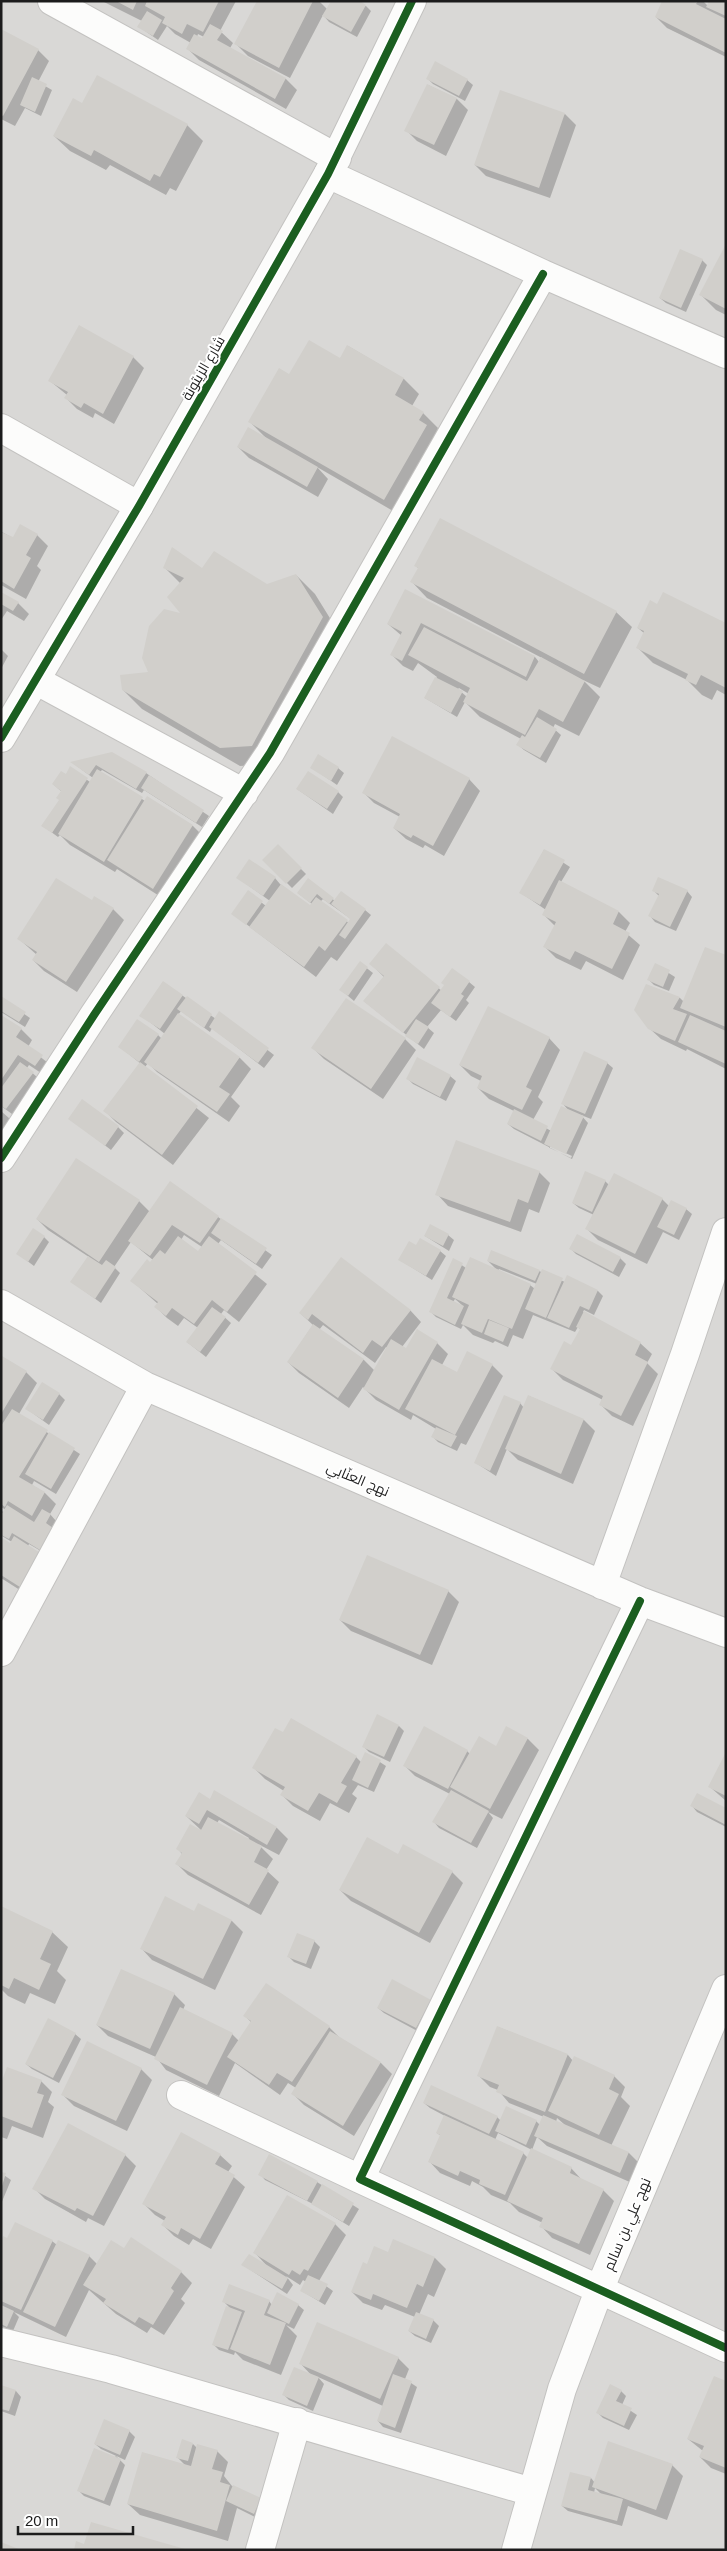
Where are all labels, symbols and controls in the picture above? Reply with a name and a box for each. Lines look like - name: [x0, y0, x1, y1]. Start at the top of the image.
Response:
- street label: شارع الزيتونة: [178, 333, 229, 404]
- street label: نهج العنّابي: [323, 1458, 392, 1503]
- street label: نهج علي بن سالم: [600, 2175, 657, 2274]
- scale bar: [18, 2504, 132, 2536]
- text: 20 m: [25, 2512, 58, 2529]

